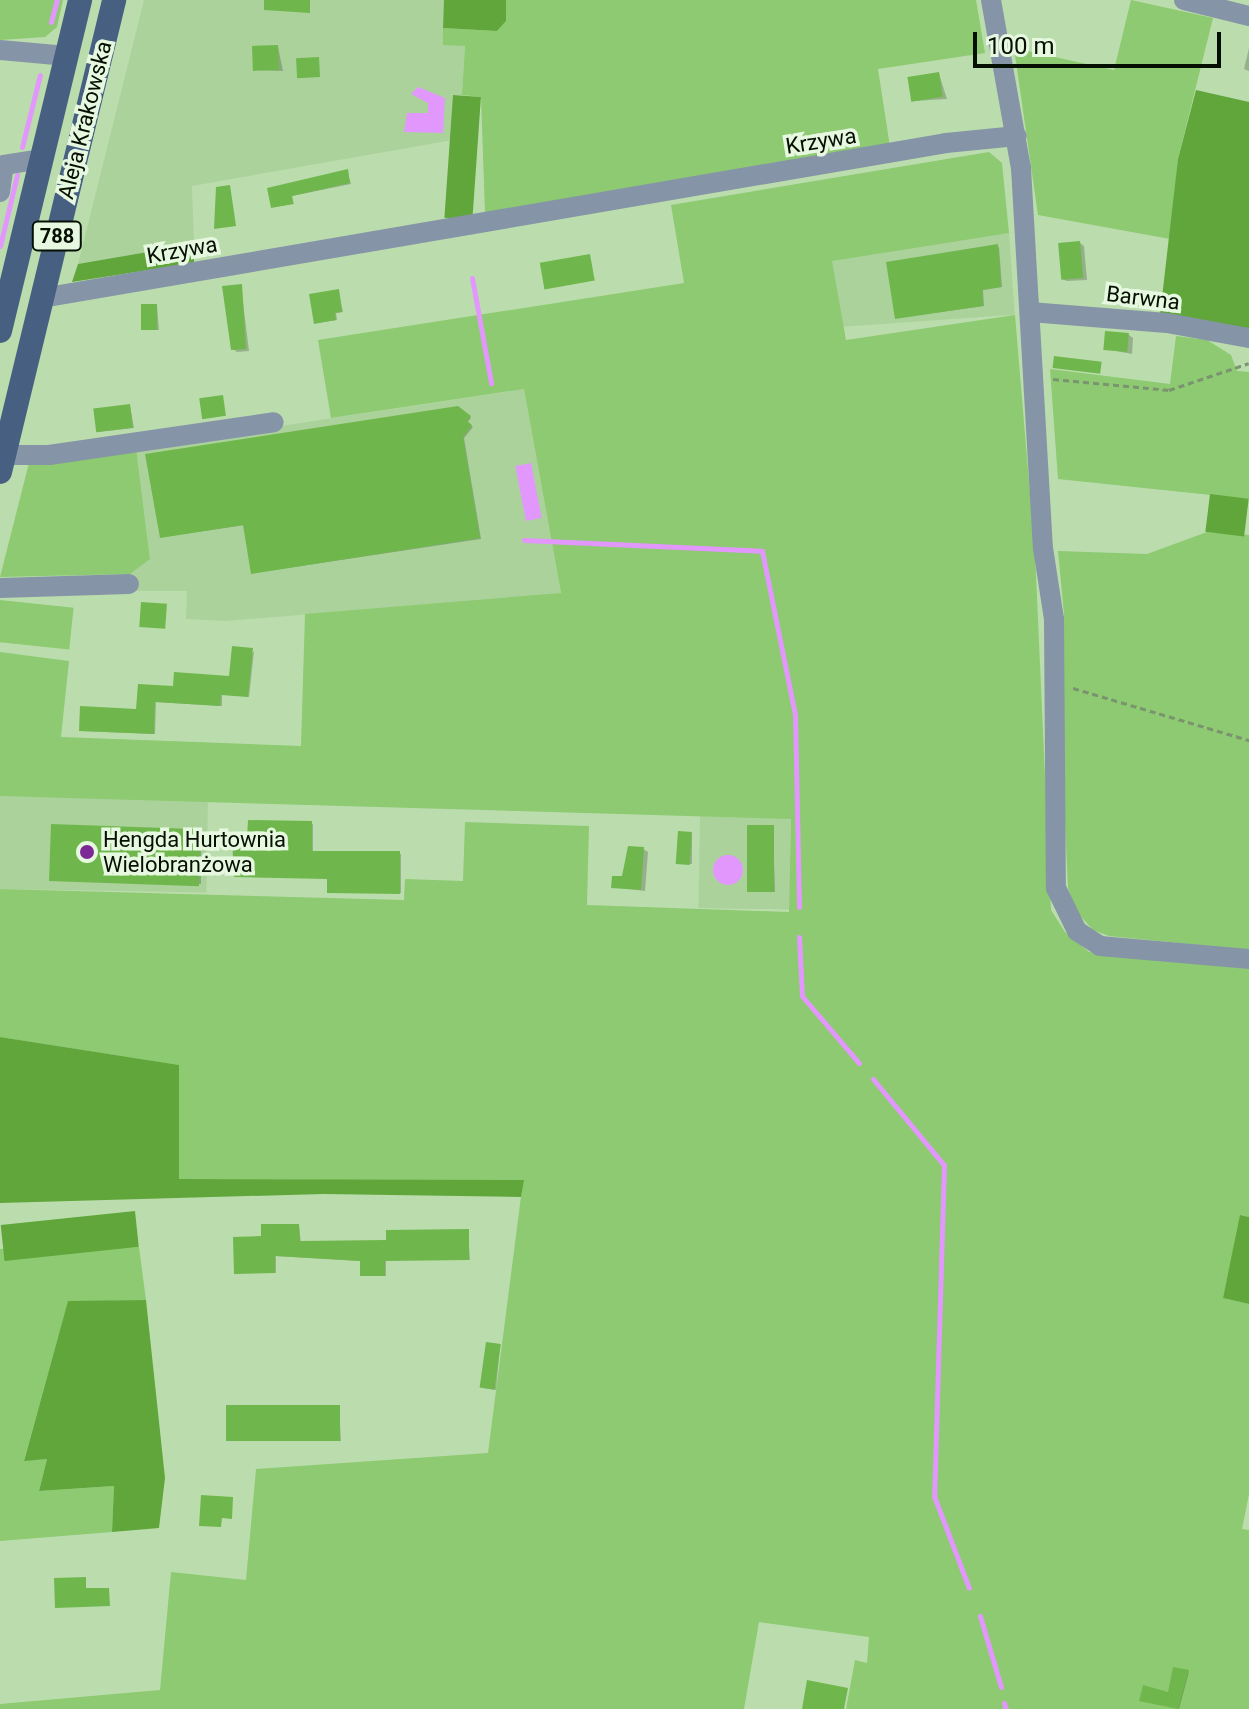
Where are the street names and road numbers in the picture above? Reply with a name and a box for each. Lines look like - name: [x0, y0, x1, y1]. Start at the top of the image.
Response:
- street label: Aleja Krakowska: [53, 38, 117, 202]
- street label: Krzywa: [784, 122, 858, 160]
- road number: 788: [31, 220, 83, 252]
- street label: Krzywa: [145, 231, 219, 269]
- street label: Barwna: [1105, 280, 1181, 316]

